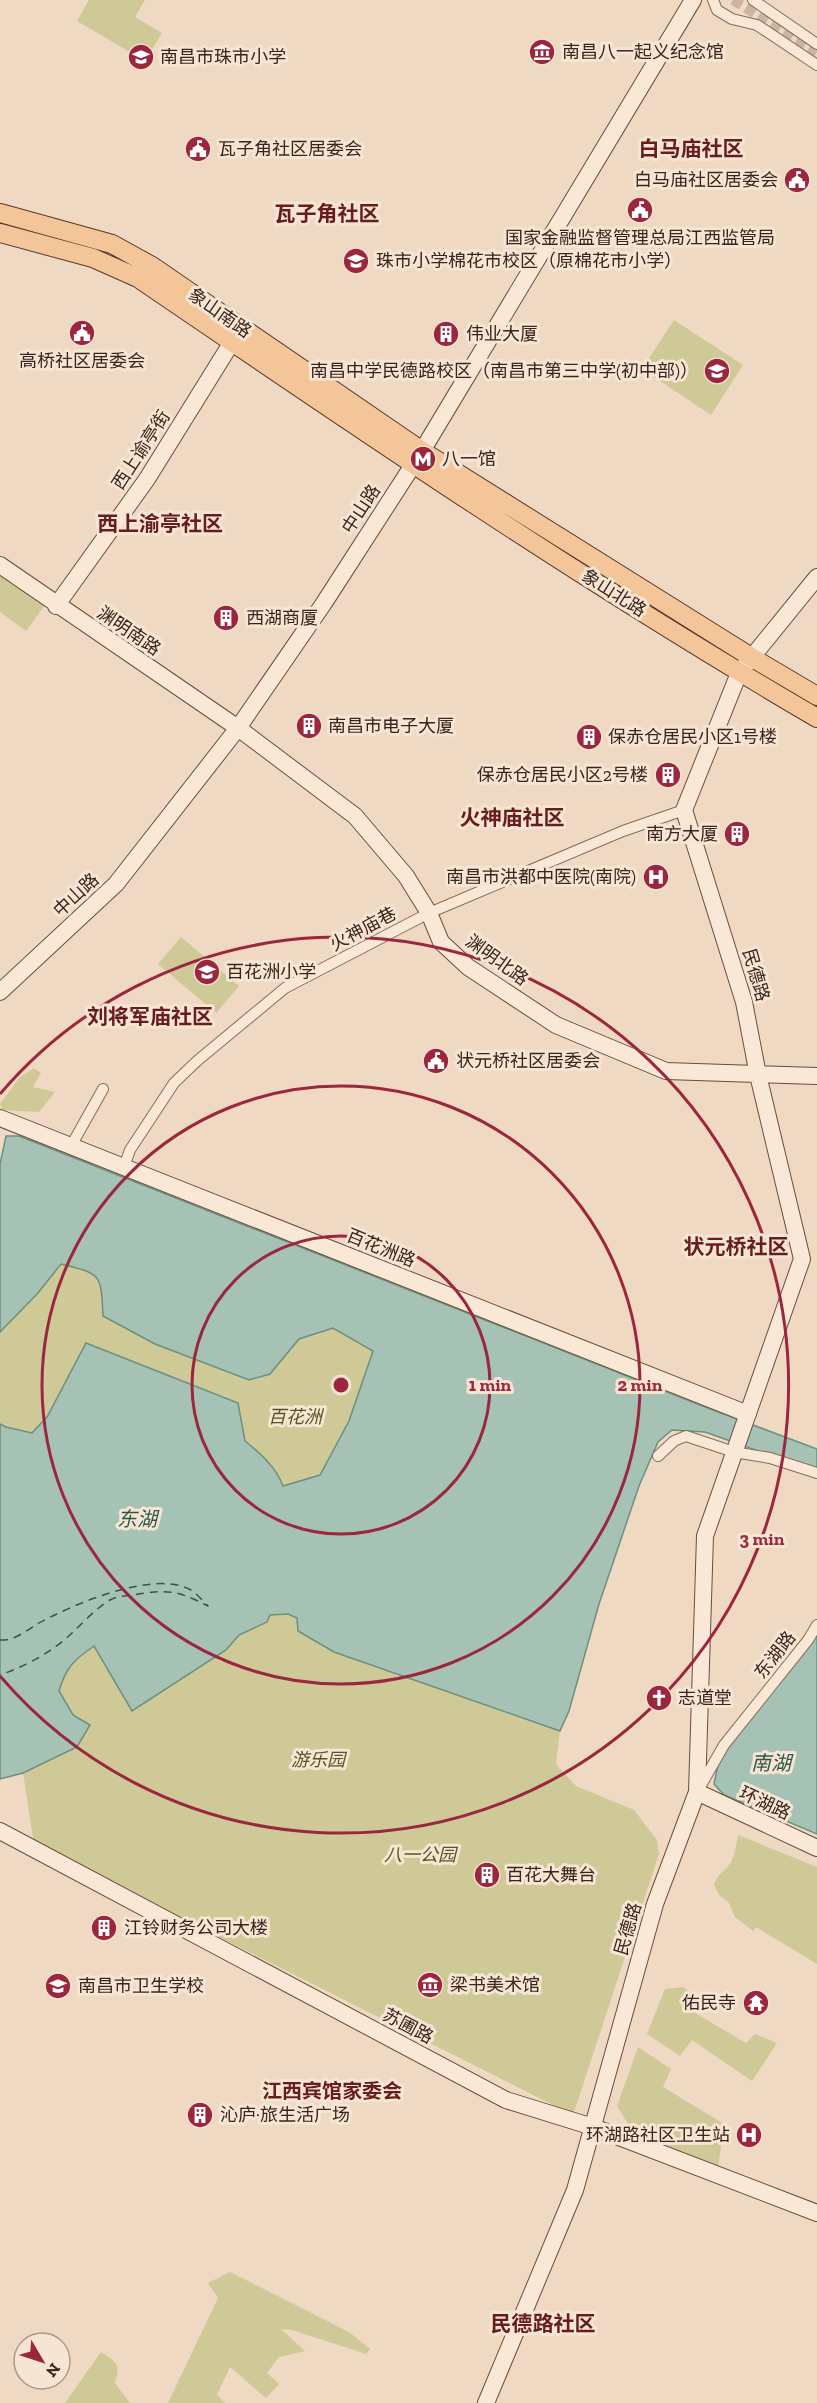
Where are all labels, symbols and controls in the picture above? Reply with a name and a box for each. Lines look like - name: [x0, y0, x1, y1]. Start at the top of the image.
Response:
- museum icon: 南昌八一起义纪念馆: [527, 37, 557, 67]
- place label: 南昌八一起义纪念馆: [562, 41, 724, 63]
- school or university icon: 南昌市珠市小学: [126, 42, 156, 72]
- place label: 南昌市珠市小学: [160, 46, 286, 68]
- public building icon: 瓦子角社区居委会: [183, 134, 213, 164]
- district label: 白马庙社区: [639, 136, 744, 161]
- place label: 瓦子角社区居委会: [218, 138, 362, 160]
- public building icon: 白马庙社区居委会: [782, 165, 812, 195]
- place label: 白马庙社区居委会: [634, 169, 778, 191]
- public building icon: 国家金融监督管理总局江西监管局: [625, 195, 655, 225]
- district label: 瓦子角社区: [275, 201, 380, 226]
- place label: 国家金融监督管理总局江西监管局: [505, 227, 775, 249]
- school or university icon: 珠市小学棉花市校区（原棉花市小学）: [341, 246, 371, 276]
- place label: 珠市小学棉花市校区（原棉花市小学）: [376, 250, 682, 272]
- street label: 象山南路: [184, 283, 256, 343]
- public building icon: 高桥社区居委会: [67, 318, 97, 348]
- building icon: 伟业大厦: [431, 319, 461, 349]
- place label: 伟业大厦: [466, 323, 538, 345]
- place label: 高桥社区居委会: [19, 350, 145, 372]
- school or university icon: 南昌中学民德路校区（南昌市第三中学(初中部)）: [702, 356, 732, 386]
- place label: 南昌中学民德路校区（南昌市第三中学(初中部)）: [310, 360, 698, 382]
- street label: 西上谕亭街: [107, 406, 175, 494]
- metro station icon: 八一馆: [408, 444, 438, 474]
- place label: 八一馆: [442, 448, 496, 470]
- street label: 中山路: [337, 480, 385, 538]
- district label: 西上渝亭社区: [97, 511, 223, 536]
- street label: 象山北路: [578, 565, 650, 621]
- street label: 渊明南路: [93, 602, 165, 660]
- building icon: 西湖商厦: [211, 603, 241, 633]
- place label: 西湖商厦: [246, 607, 318, 629]
- building icon: 南昌市电子大厦: [294, 711, 324, 741]
- place label: 南昌市电子大厦: [328, 715, 454, 737]
- building icon: 保赤仓居民小区1号楼: [574, 722, 604, 752]
- place label: 保赤仓居民小区1号楼: [608, 726, 777, 748]
- building icon: 保赤仓居民小区2号楼: [653, 760, 683, 790]
- place label: 保赤仓居民小区2号楼: [477, 764, 648, 786]
- district label: 火神庙社区: [460, 805, 565, 830]
- building icon: 南方大厦: [722, 819, 752, 849]
- place label: 南方大厦: [646, 823, 718, 845]
- hospital icon: 南昌市洪都中医院(南院): [641, 862, 671, 892]
- place label: 南昌市洪都中医院(南院): [446, 866, 636, 888]
- street label: 中山路: [49, 869, 103, 921]
- street label: 火神庙巷: [326, 902, 400, 956]
- street label: 渊明北路: [461, 930, 533, 990]
- street label: 民德路: [738, 946, 774, 1004]
- school or university icon: 百花洲小学: [192, 957, 222, 987]
- place label: 百花洲小学: [226, 961, 316, 983]
- district label: 刘将军庙社区: [87, 1004, 213, 1029]
- public building icon: 状元桥社区居委会: [421, 1046, 451, 1076]
- place label: 状元桥社区居委会: [456, 1050, 600, 1072]
- street label: 百花洲路: [344, 1224, 418, 1272]
- district label: 状元桥社区: [684, 1234, 789, 1259]
- text: 1 min: [469, 1374, 512, 1396]
- text: 2 min: [618, 1374, 663, 1396]
- centre of rings: [331, 1375, 351, 1395]
- park label: 百花洲: [268, 1406, 325, 1428]
- water label: 东湖: [117, 1507, 160, 1531]
- text: 3 min: [740, 1528, 785, 1550]
- street label: 东湖路: [750, 1627, 800, 1683]
- church icon: 志道堂: [644, 1683, 674, 1713]
- place label: 志道堂: [678, 1687, 732, 1709]
- park label: 游乐园: [291, 1749, 348, 1771]
- water label: 南湖: [751, 1751, 794, 1775]
- street label: 环湖路: [736, 1782, 794, 1824]
- park label: 八一公园: [384, 1844, 459, 1866]
- building icon: 百花大舞台: [472, 1860, 502, 1890]
- place label: 百花大舞台: [506, 1864, 596, 1886]
- street label: 民德路: [610, 1900, 646, 1958]
- building icon: 江铃财务公司大楼: [89, 1913, 119, 1943]
- place label: 江铃财务公司大楼: [124, 1917, 268, 1939]
- museum icon: 梁书美术馆: [415, 1970, 445, 2000]
- school or university icon: 南昌市卫生学校: [43, 1971, 73, 2001]
- place label: 梁书美术馆: [450, 1974, 540, 1996]
- place label: 南昌市卫生学校: [78, 1975, 204, 1997]
- temple icon: 佑民寺: [741, 1988, 771, 2018]
- place label: 佑民寺: [682, 1992, 736, 2014]
- street label: 苏圃路: [379, 2004, 437, 2048]
- district label: 江西宾馆家委会: [262, 2079, 402, 2103]
- building icon: 沁庐·旅生活广场: [185, 2100, 215, 2130]
- place label: 沁庐·旅生活广场: [220, 2104, 350, 2126]
- hospital icon: 环湖路社区卫生站: [734, 2120, 764, 2150]
- place label: 环湖路社区卫生站: [586, 2124, 730, 2146]
- district label: 民德路社区: [491, 2311, 596, 2336]
- north arrow: [12, 2331, 72, 2391]
- text: N: [42, 2359, 64, 2381]

